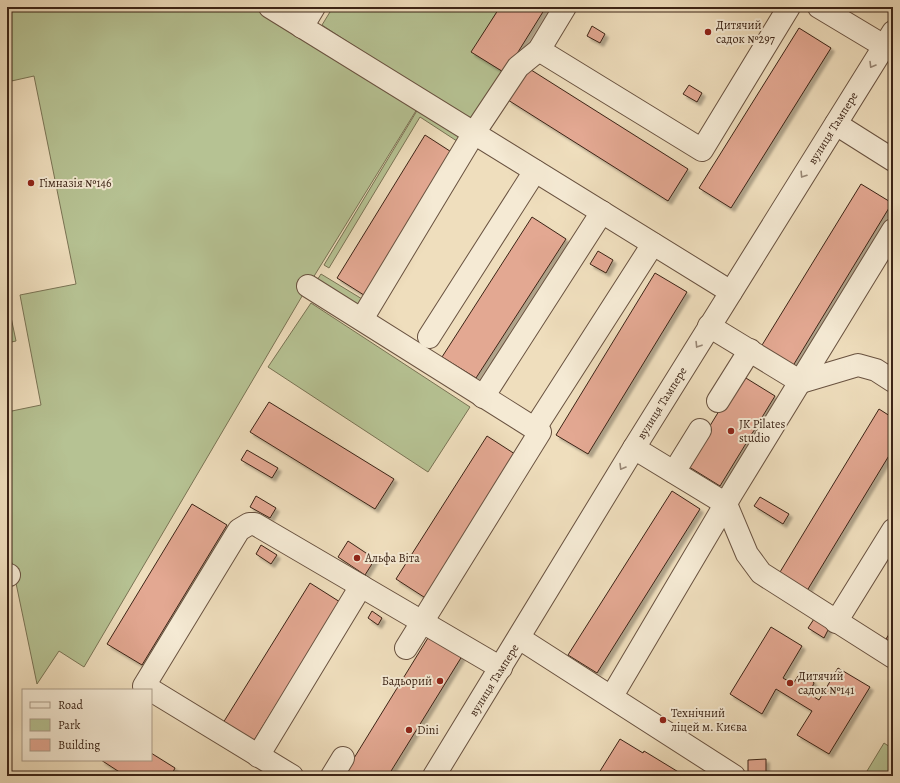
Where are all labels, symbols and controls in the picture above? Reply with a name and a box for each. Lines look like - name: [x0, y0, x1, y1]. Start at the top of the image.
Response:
- place label: Дитячий садок №297: [716, 17, 776, 47]
- marker: Дитячий садок №297: [703, 27, 713, 37]
- one-way arrow: [870, 61, 877, 68]
- street label: вулиця Тампере: [804, 89, 862, 167]
- one-way arrow: [801, 171, 808, 178]
- place label: Гімназія №146: [39, 175, 112, 191]
- marker: Гімназія №146: [26, 178, 36, 188]
- one-way arrow: [695, 341, 703, 348]
- street label: вулиця Тампере: [633, 364, 691, 442]
- place label: JK Pilates studio: [739, 416, 785, 446]
- marker: JK Pilates studio: [726, 426, 736, 436]
- one-way arrow: [620, 463, 627, 470]
- place label: Альфа Віта: [364, 550, 420, 566]
- marker: Альфа Віта: [352, 553, 362, 563]
- street label: вулиця Тампере: [465, 641, 523, 719]
- place label: Дитячий садок №141: [798, 668, 854, 698]
- place label: Бадьорий: [382, 673, 432, 689]
- marker: Бадьорий: [435, 676, 445, 686]
- marker: Дитячий садок №141: [785, 678, 795, 688]
- legend: [22, 689, 152, 761]
- text: Road: [58, 697, 84, 713]
- place label: Технічний ліцей м. Києва: [671, 705, 748, 735]
- marker: Технічний ліцей м. Києва: [658, 715, 668, 725]
- text: Park: [58, 717, 81, 733]
- place label: Dini: [417, 722, 439, 738]
- marker: Dini: [404, 725, 414, 735]
- text: Building: [58, 737, 100, 753]

